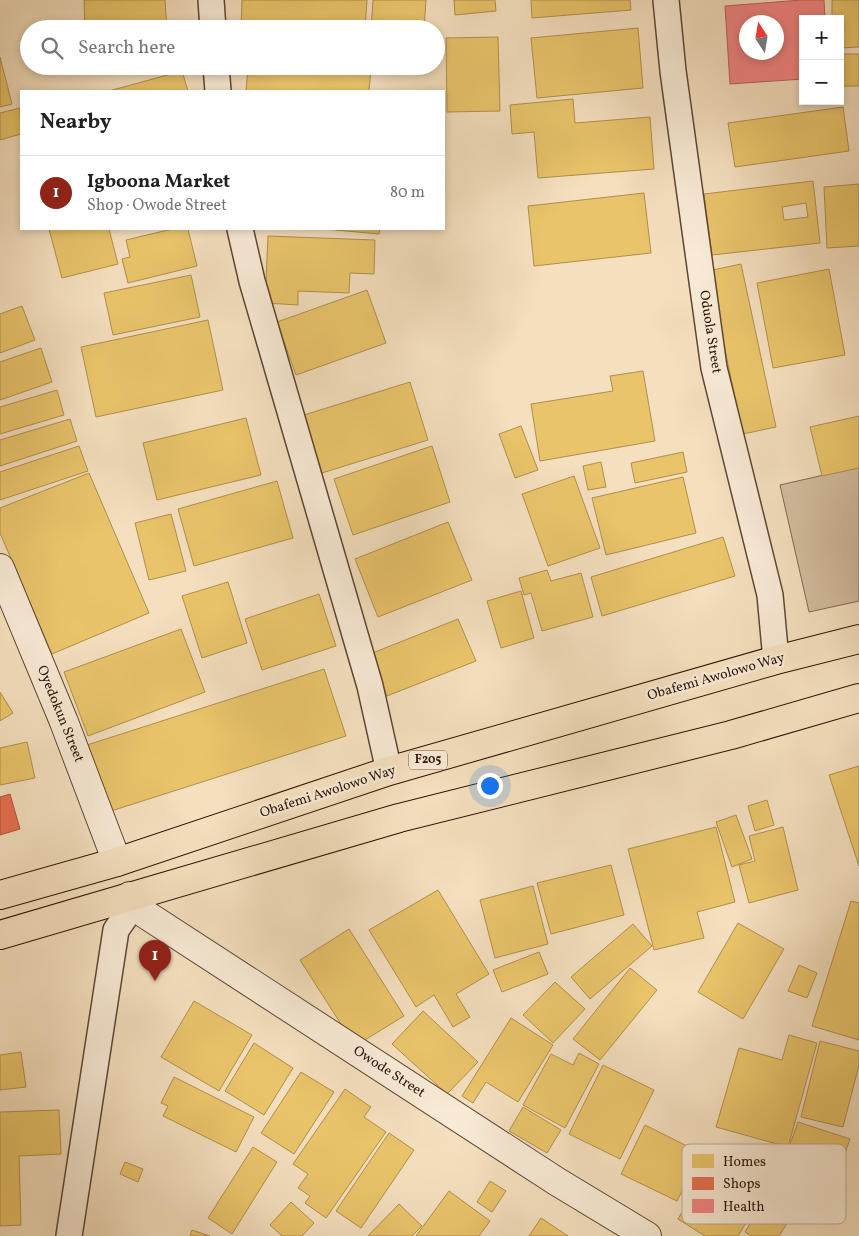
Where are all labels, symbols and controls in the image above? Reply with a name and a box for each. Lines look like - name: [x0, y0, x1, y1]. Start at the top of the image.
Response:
- north arrow: [739, 15, 784, 60]
- map controls: [799, 15, 844, 105]
- button: +: [799, 15, 844, 60]
- search box: [20, 20, 445, 75]
- icon: search: [38, 34, 66, 62]
- text: Search here: [78, 35, 175, 61]
- button: −: [799, 60, 844, 105]
- text: Nearby: [40, 108, 111, 137]
- text: Igboona Market: [87, 169, 230, 195]
- text: 1: [53, 182, 59, 204]
- text: 80 m: [390, 182, 425, 204]
- text: Shop · Owode Street: [87, 195, 227, 217]
- street label: Oduola Street: [694, 289, 726, 375]
- street label: Obafemi Awolowo Way: [645, 648, 787, 706]
- street label: Oyedokun Street: [32, 663, 88, 765]
- road number: F205: [409, 750, 447, 770]
- street label: Obafemi Awolowo Way: [258, 761, 399, 823]
- your location: [477, 773, 503, 799]
- pin: 1: [139, 940, 171, 981]
- street label: Owode Street: [349, 1042, 429, 1102]
- legend: [682, 1144, 846, 1224]
- text: Homes: [723, 1153, 766, 1172]
- text: Shops: [723, 1175, 761, 1194]
- text: Health: [723, 1198, 765, 1217]

